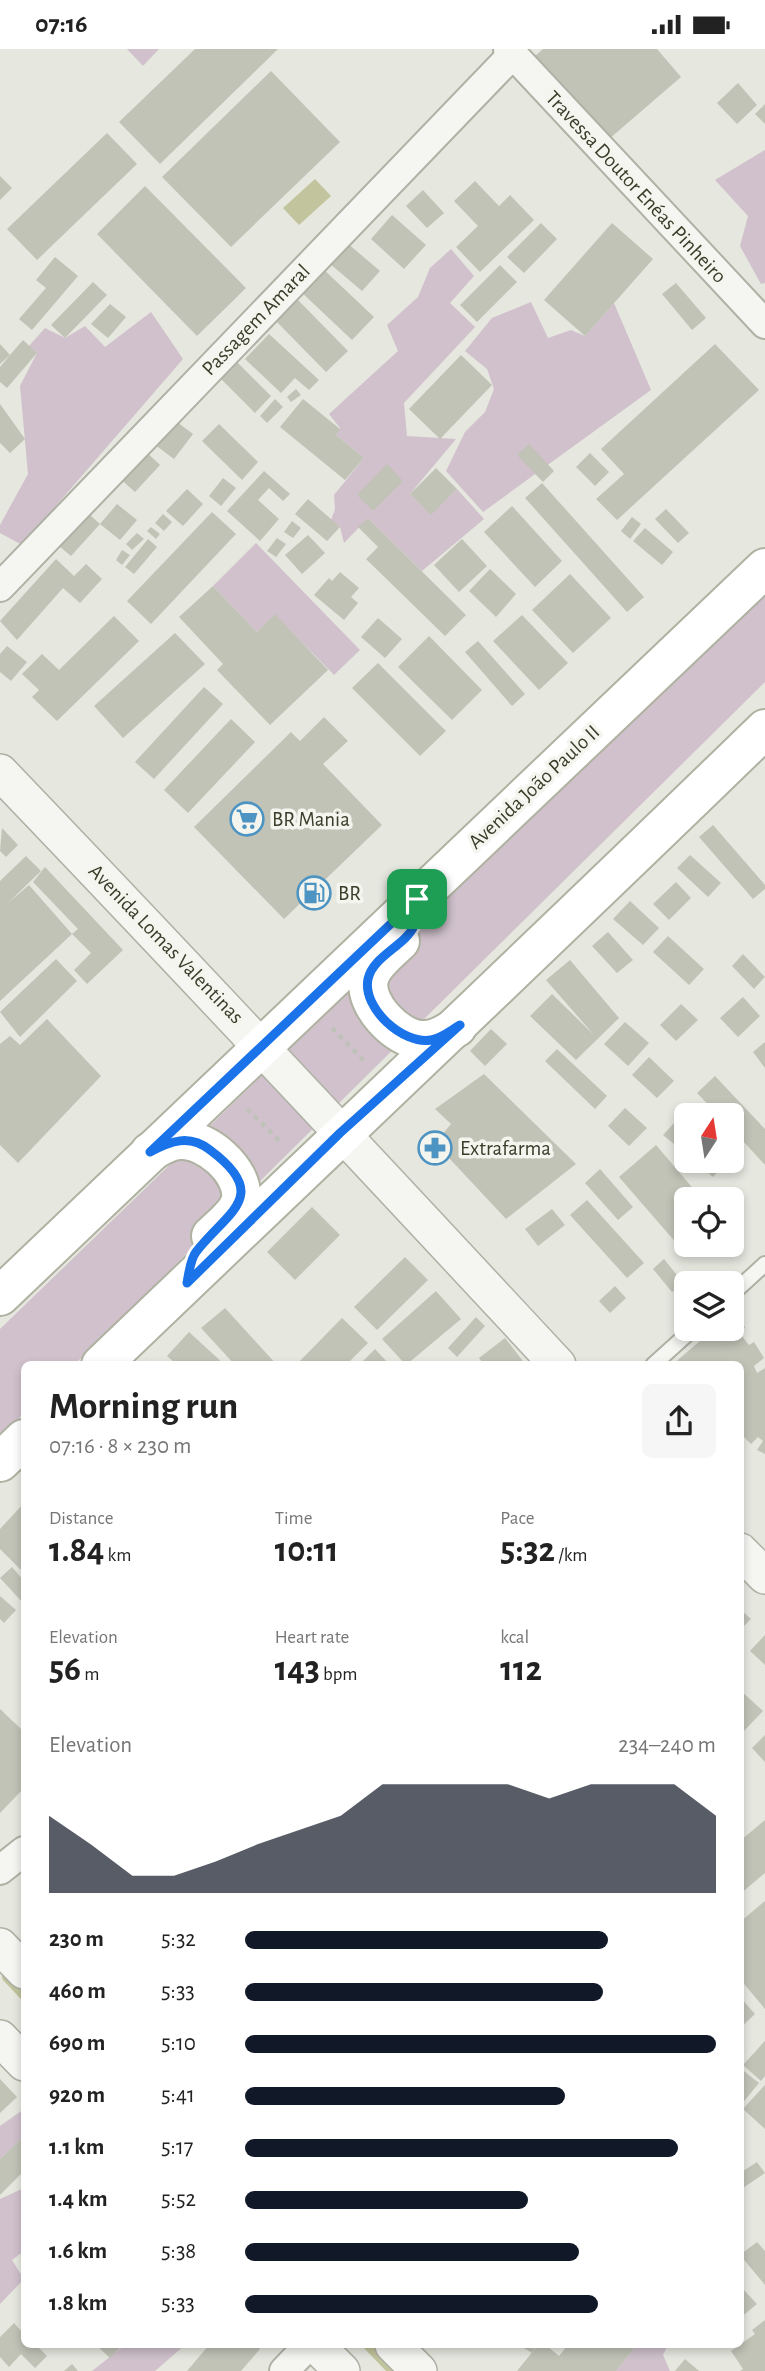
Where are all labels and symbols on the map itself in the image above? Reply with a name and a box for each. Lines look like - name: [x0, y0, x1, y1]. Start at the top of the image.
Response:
- street label: Travessa Doutor Enéas Pinheiro: [542, 87, 730, 287]
- street label: Passagem Amaral: [198, 260, 314, 380]
- street label: Avenida João Paulo II: [464, 721, 604, 853]
- supermarket icon: BR Mania: [228, 800, 266, 838]
- place label: BR Mania: [272, 809, 350, 830]
- street label: Avenida Lomas Valentinas: [85, 860, 247, 1028]
- pin: [387, 869, 447, 929]
- fuel station icon: BR: [295, 874, 333, 912]
- place label: BR: [338, 883, 361, 904]
- north arrow: [674, 1103, 744, 1173]
- pharmacy icon: Extrafarma: [416, 1129, 454, 1167]
- place label: Extrafarma: [460, 1138, 551, 1159]

